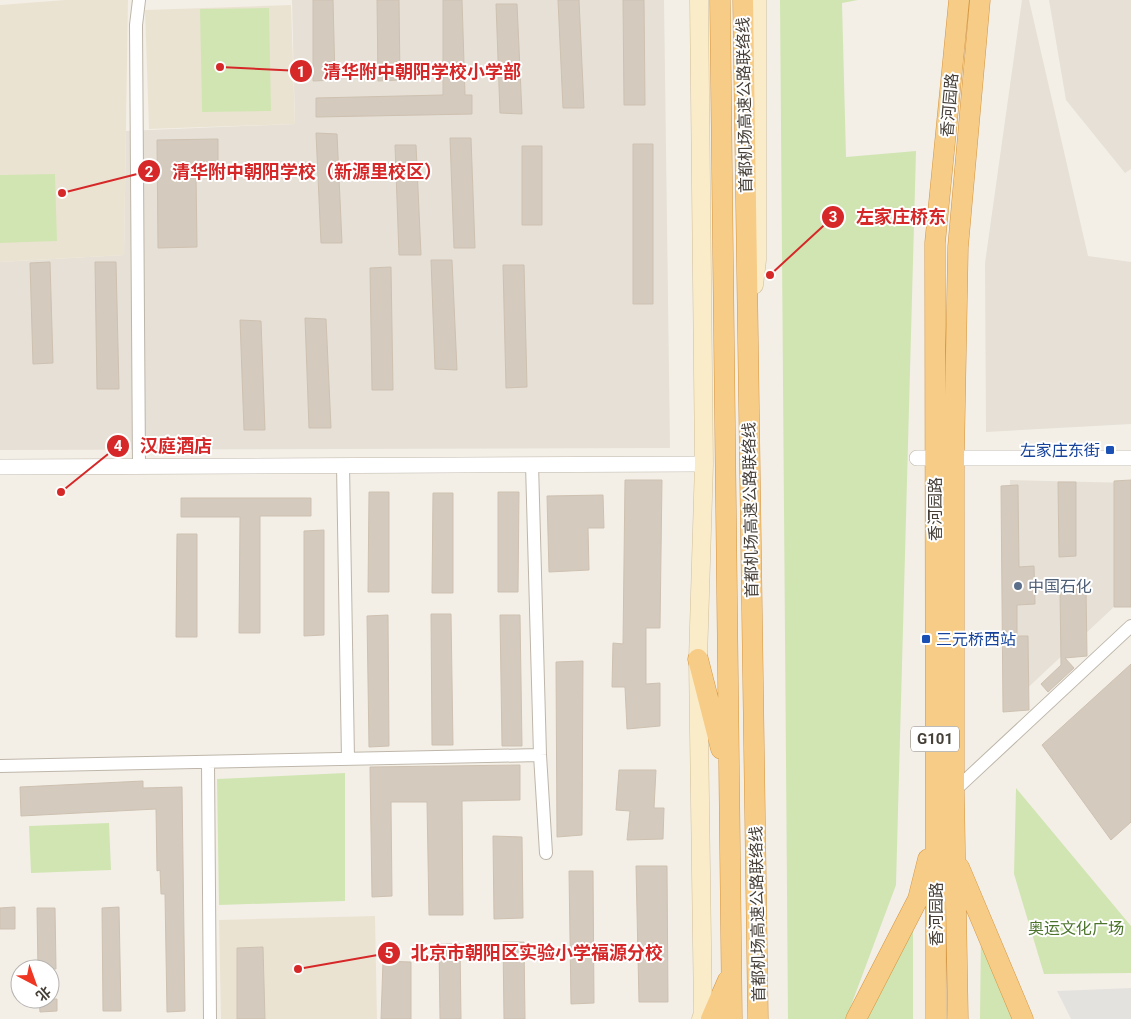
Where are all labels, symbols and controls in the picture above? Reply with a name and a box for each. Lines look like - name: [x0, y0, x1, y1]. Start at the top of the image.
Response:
- street label: 首都机场高速公路联络线: [733, 17, 756, 193]
- callout: 清华附中朝阳学校小学部: [288, 55, 531, 88]
- text: 清华附中朝阳学校小学部: [323, 61, 521, 82]
- text: 1: [297, 63, 305, 81]
- street label: 香河园路: [937, 72, 962, 138]
- callout: 清华附中朝阳学校（新源里校区）: [137, 155, 452, 188]
- text: 清华附中朝阳学校（新源里校区）: [172, 161, 442, 182]
- text: 2: [145, 163, 154, 181]
- callout: 左家庄桥东: [821, 200, 956, 233]
- text: 左家庄桥东: [856, 206, 946, 227]
- text: 3: [829, 208, 837, 226]
- street label: 首都机场高速公路联络线: [739, 422, 762, 598]
- callout: 汉庭酒店: [105, 429, 222, 462]
- text: 汉庭酒店: [140, 435, 212, 456]
- text: 4: [114, 437, 123, 455]
- place label: 左家庄东街: [1020, 441, 1100, 460]
- marker: 左家庄东街: [1104, 444, 1116, 456]
- street label: 香河园路: [926, 477, 945, 541]
- place label: 中国石化: [1028, 577, 1092, 596]
- marker: 中国石化: [1012, 580, 1024, 592]
- place label: 三元桥西站: [936, 630, 1016, 649]
- marker: 三元桥西站: [920, 633, 932, 645]
- road number: G101: [911, 726, 959, 752]
- street label: 首都机场高速公路联络线: [746, 826, 769, 1002]
- street label: 香河园路: [927, 882, 946, 946]
- park label: 奥运文化广场: [1028, 919, 1124, 938]
- callout: 北京市朝阳区实验小学福源分校: [376, 937, 673, 970]
- text: 北京市朝阳区实验小学福源分校: [411, 942, 663, 963]
- text: 5: [385, 944, 393, 962]
- north arrow: [10, 959, 60, 1009]
- text: 北: [33, 983, 54, 1004]

